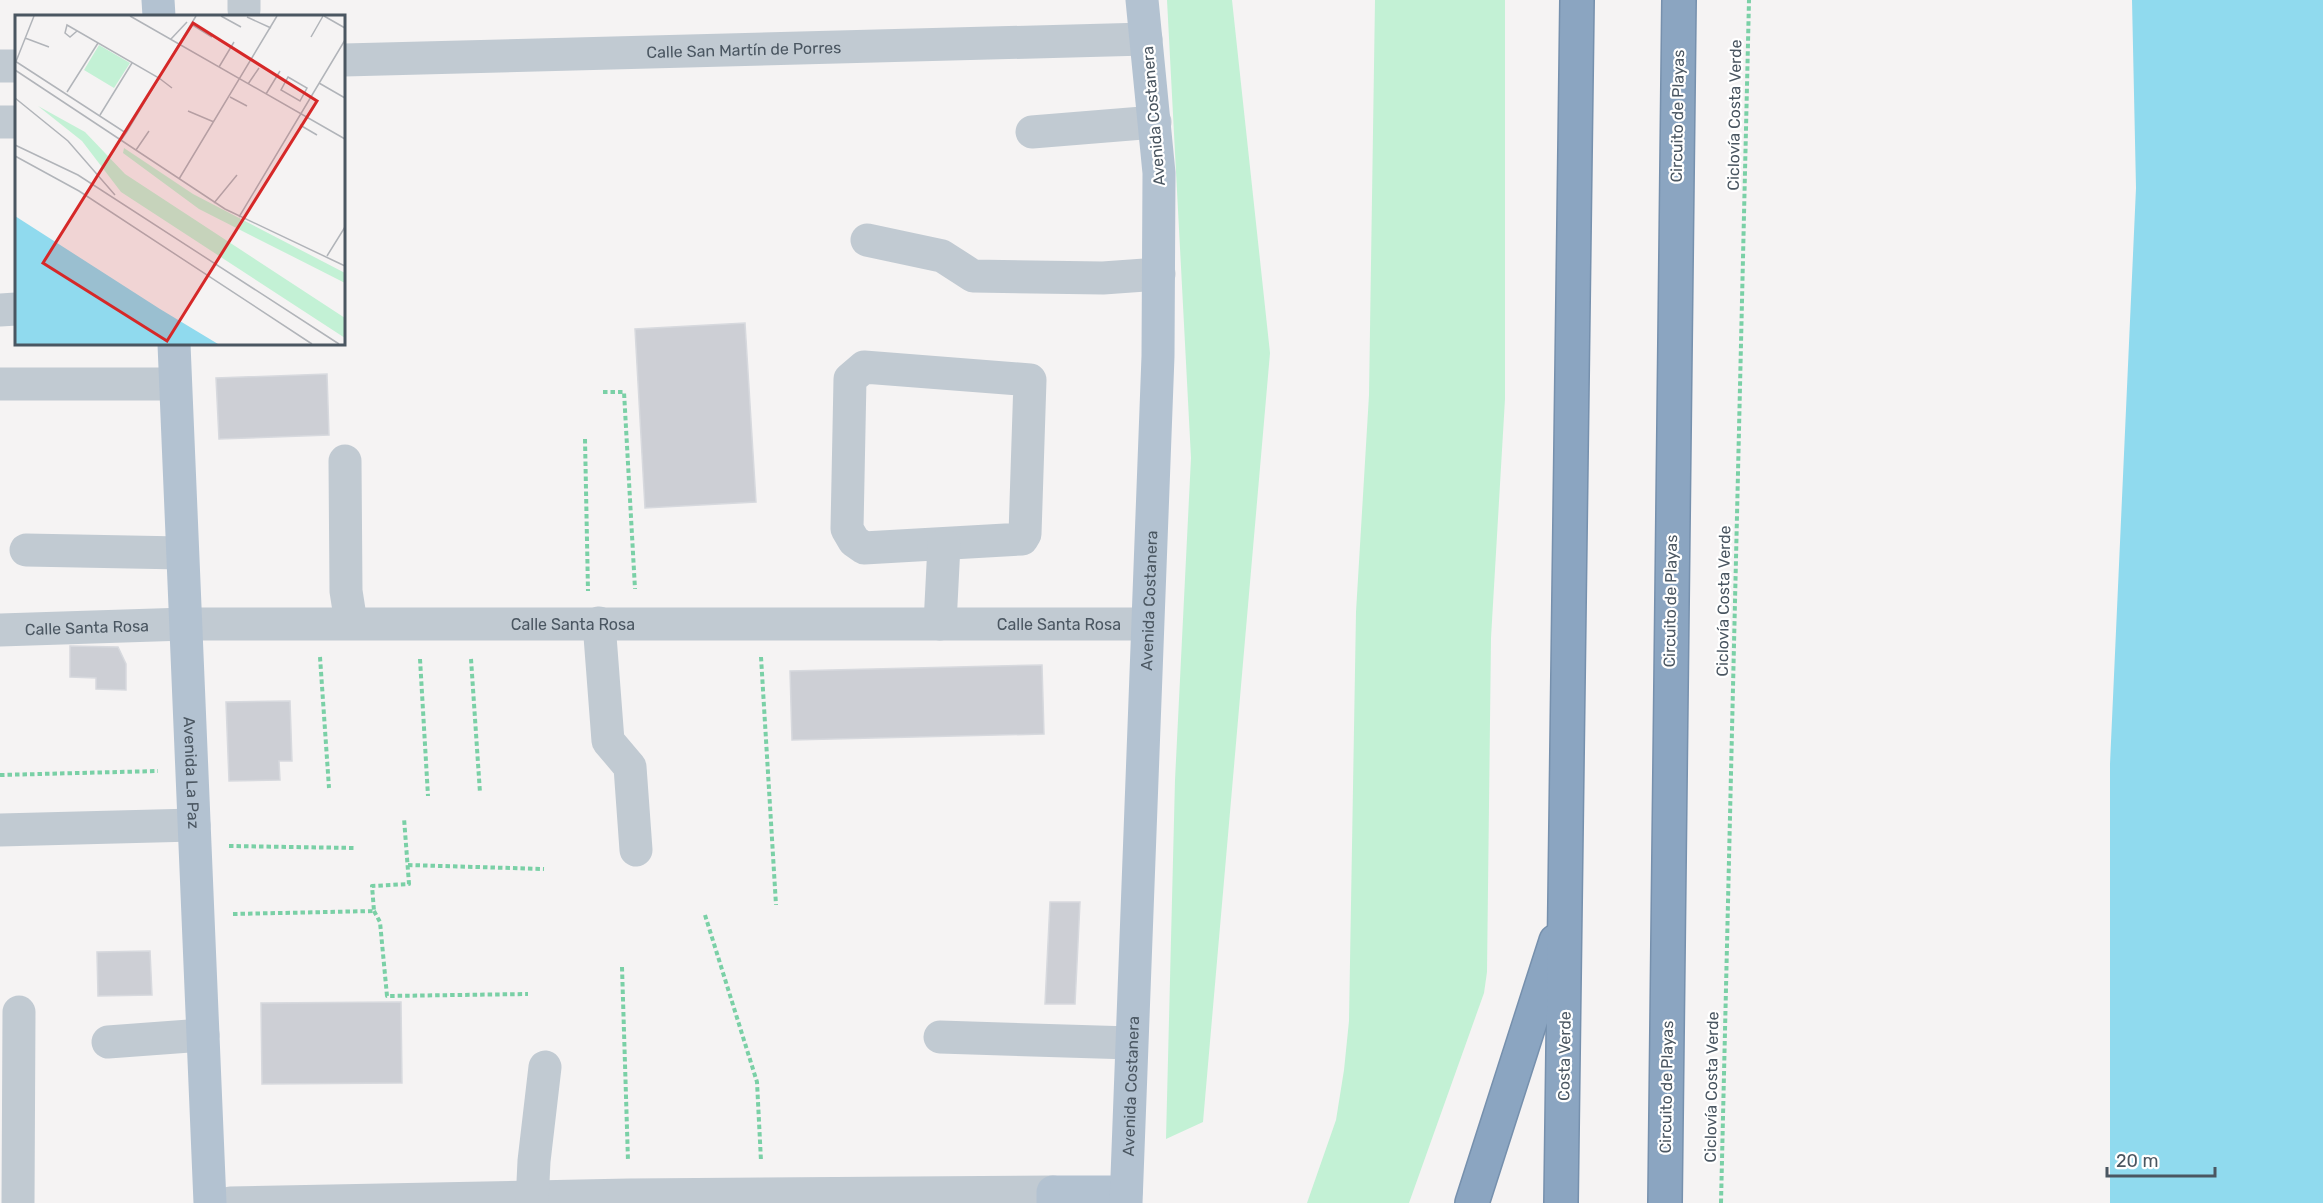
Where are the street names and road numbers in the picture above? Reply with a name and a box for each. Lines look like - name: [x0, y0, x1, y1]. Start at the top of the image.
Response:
- street label: Calle San Martín de Porres: [646, 38, 842, 62]
- street label: Ciclovía Costa Verde: [1724, 39, 1745, 191]
- street label: Avenida Costanera: [1138, 45, 1169, 187]
- street label: Circuito de Playas: [1667, 49, 1688, 183]
- street label: Ciclovía Costa Verde: [1713, 525, 1734, 677]
- street label: Avenida Costanera: [1137, 530, 1161, 671]
- street label: Circuito de Playas: [1660, 534, 1681, 668]
- street label: Calle Santa Rosa: [511, 615, 635, 634]
- street label: Calle Santa Rosa: [997, 615, 1121, 634]
- street label: Calle Santa Rosa: [25, 616, 149, 639]
- street label: Avenida La Paz: [180, 716, 203, 829]
- street label: Costa Verde: [1554, 1011, 1575, 1101]
- street label: Ciclovía Costa Verde: [1701, 1011, 1722, 1163]
- street label: Avenida Costanera: [1119, 1016, 1143, 1157]
- street label: Circuito de Playas: [1656, 1020, 1677, 1154]

